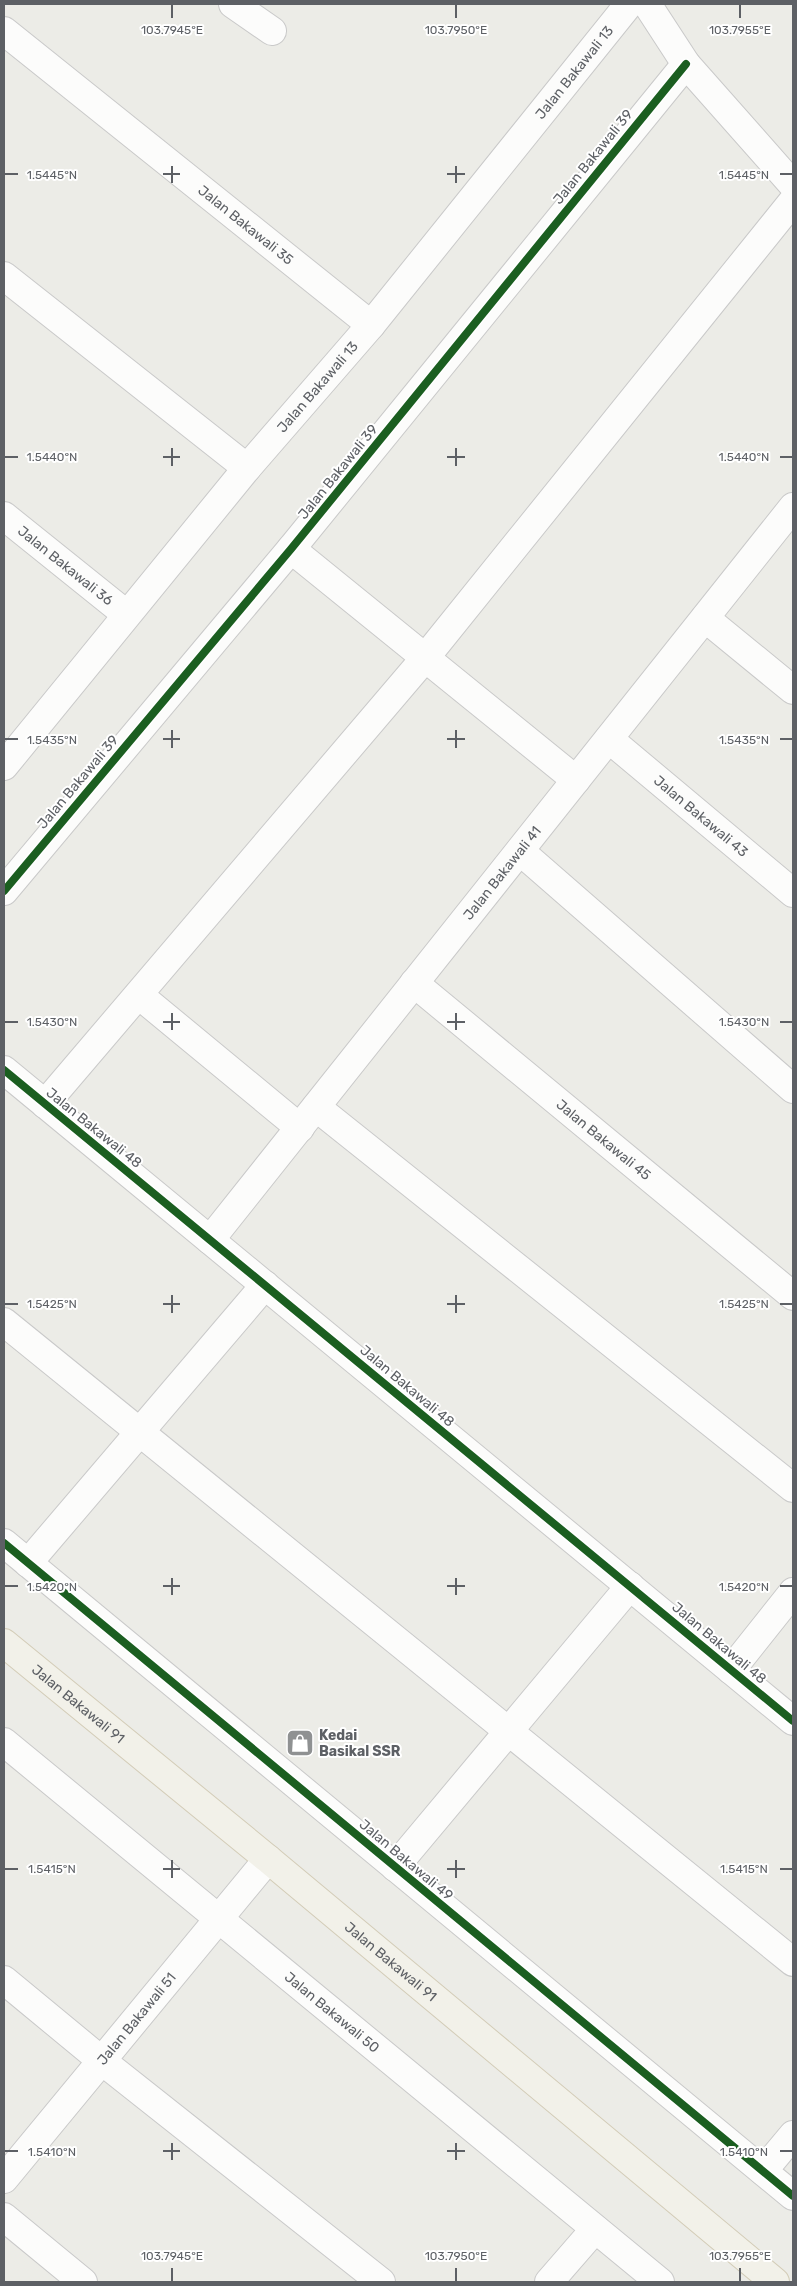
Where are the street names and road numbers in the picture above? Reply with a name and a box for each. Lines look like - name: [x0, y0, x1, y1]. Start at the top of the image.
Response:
- street label: Jalan Bakawali 13: [531, 22, 617, 122]
- street label: Jalan Bakawali 39: [550, 106, 636, 208]
- street label: Jalan Bakawali 35: [195, 182, 297, 268]
- street label: Jalan Bakawali 13: [273, 338, 361, 436]
- street label: Jalan Bakawali 39: [295, 421, 381, 523]
- street label: Jalan Bakawali 36: [15, 522, 117, 609]
- street label: Jalan Bakawali 39: [34, 732, 122, 832]
- street label: Jalan Bakawali 43: [650, 772, 752, 860]
- street label: Jalan Bakawali 41: [460, 823, 544, 923]
- street label: Jalan Bakawali 48: [43, 1084, 145, 1172]
- street label: Jalan Bakawali 45: [553, 1096, 654, 1184]
- street label: Jalan Bakawali 48: [356, 1342, 458, 1430]
- street label: Jalan Bakawali 48: [668, 1599, 770, 1687]
- street label: Jalan Bakawali 91: [28, 1661, 128, 1747]
- street label: Jalan Bakawali 49: [356, 1816, 456, 1904]
- street label: Jalan Bakawali 91: [341, 1918, 440, 2005]
- street label: Jalan Bakawali 50: [281, 1968, 383, 2056]
- street label: Jalan Bakawali 51: [93, 1969, 179, 2068]

